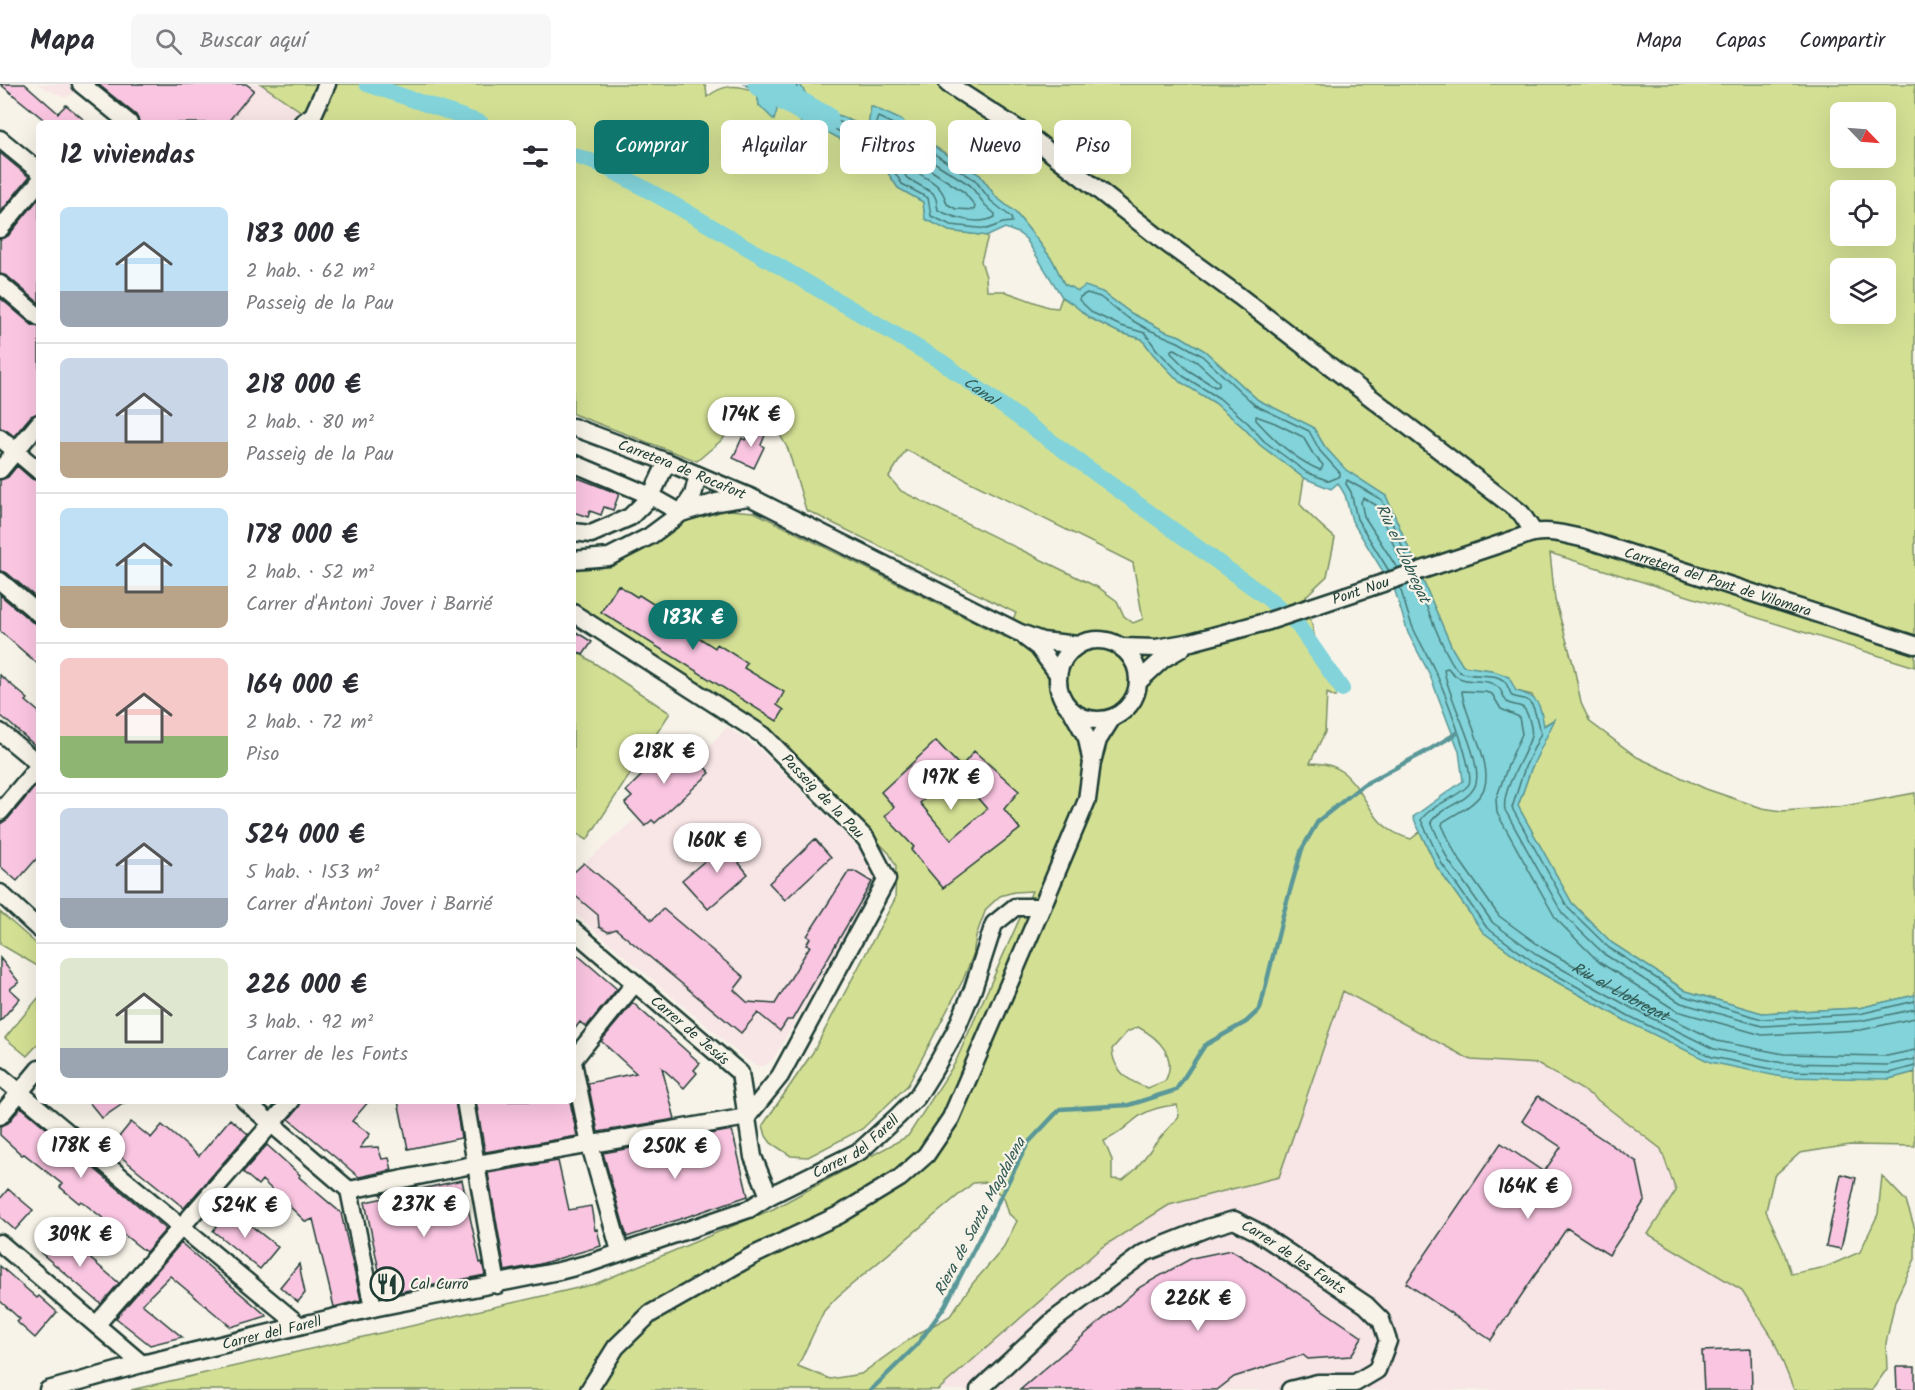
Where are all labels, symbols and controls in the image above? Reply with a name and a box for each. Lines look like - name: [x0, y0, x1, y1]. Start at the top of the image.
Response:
- search box: [131, 14, 551, 68]
- text: Mapa: [30, 19, 95, 64]
- text: Buscar aquí: [200, 24, 307, 59]
- icon: search: [152, 25, 185, 58]
- text: Mapa: [1636, 25, 1682, 58]
- text: Capas: [1715, 25, 1766, 58]
- text: Compartir: [1799, 25, 1885, 58]
- north arrow: [1830, 102, 1896, 168]
- map controls: [1830, 102, 1896, 324]
- chip: Comprar: [594, 120, 709, 174]
- chip: Alquilar: [721, 120, 828, 174]
- chip: Filtros: [840, 120, 936, 174]
- chip: Nuevo: [948, 120, 1042, 174]
- chip: Piso: [1054, 120, 1131, 174]
- text: 12 viviendas: [60, 135, 195, 177]
- icon: filters: [519, 140, 552, 173]
- button: locate: [1830, 180, 1896, 246]
- text: 183 000 €: [246, 214, 360, 256]
- icon: home: [108, 231, 180, 303]
- text: 2 hab. · 62 m²: [246, 256, 375, 288]
- button: layers: [1830, 258, 1896, 324]
- text: Passeig de la Pau: [246, 288, 394, 320]
- text: 218 000 €: [246, 365, 361, 407]
- water label: Canal: [958, 371, 1005, 414]
- icon: home: [108, 382, 180, 454]
- pin: 174K €: [702, 397, 800, 448]
- text: 174K €: [722, 400, 780, 432]
- text: 2 hab. · 80 m²: [246, 407, 374, 439]
- street label: Carretera de Rocafort: [614, 434, 750, 507]
- text: Passeig de la Pau: [246, 439, 394, 471]
- water label: Riu el Llobregat: [1369, 500, 1438, 610]
- text: 178 000 €: [246, 515, 358, 557]
- icon: home: [108, 532, 180, 604]
- street label: Carretera del Pont de Vilomara: [1621, 541, 1814, 624]
- text: 2 hab. · 52 m²: [246, 557, 374, 589]
- street label: Pont Nou: [1329, 571, 1393, 612]
- text: Carrer d'Antoni Jover i Barrié: [246, 589, 492, 621]
- pin: 183K €: [644, 600, 742, 651]
- text: 183K €: [662, 603, 724, 635]
- text: 164 000 €: [246, 665, 359, 707]
- icon: home: [108, 682, 180, 754]
- text: 2 hab. · 72 m²: [246, 707, 373, 739]
- pin: 218K €: [615, 734, 713, 785]
- text: 218K €: [633, 737, 695, 769]
- text: Piso: [246, 739, 279, 771]
- street label: Passeig de la Pau: [775, 749, 869, 845]
- pin: 197K €: [902, 760, 1000, 811]
- text: 197K €: [922, 763, 980, 795]
- text: 524 000 €: [246, 815, 365, 857]
- pin: 160K €: [668, 823, 766, 874]
- text: 160K €: [687, 826, 747, 858]
- icon: home: [108, 832, 180, 904]
- text: 5 hab. · 153 m²: [246, 857, 379, 889]
- text: Carrer d'Antoni Jover i Barrié: [246, 889, 492, 921]
- water label: Riu el Llobregat: [1567, 956, 1675, 1030]
- text: 226 000 €: [246, 965, 367, 1007]
- icon: home: [108, 982, 180, 1054]
- street label: Carrer de Jesús: [644, 990, 735, 1072]
- text: 3 hab. · 92 m²: [246, 1007, 373, 1039]
- text: Carrer de les Fonts: [246, 1039, 408, 1071]
- street label: Carrer del Farell: [808, 1109, 906, 1186]
- pin: 178K €: [32, 1128, 130, 1179]
- pin: 250K €: [626, 1129, 724, 1180]
- text: 178K €: [51, 1131, 111, 1163]
- text: 250K €: [643, 1132, 707, 1164]
- water label: Riera de Santa Magdalena: [928, 1132, 1033, 1300]
- pin: 164K €: [1479, 1169, 1577, 1220]
- text: 164K €: [1498, 1172, 1558, 1204]
- pin: 237K €: [375, 1187, 473, 1238]
- pin: 524K €: [196, 1188, 294, 1239]
- text: 237K €: [392, 1190, 456, 1222]
- text: 524K €: [212, 1191, 278, 1223]
- street label: Carrer de les Fonts: [1237, 1214, 1351, 1302]
- pin: 309K €: [31, 1217, 129, 1268]
- text: 309K €: [48, 1220, 112, 1252]
- restaurant icon: Cal Curro: [369, 1266, 405, 1302]
- place label: Cal Curro: [410, 1273, 469, 1297]
- pin: 226K €: [1149, 1281, 1247, 1332]
- text: 226K €: [1165, 1284, 1231, 1316]
- street label: Carrer del Farell: [220, 1310, 325, 1357]

